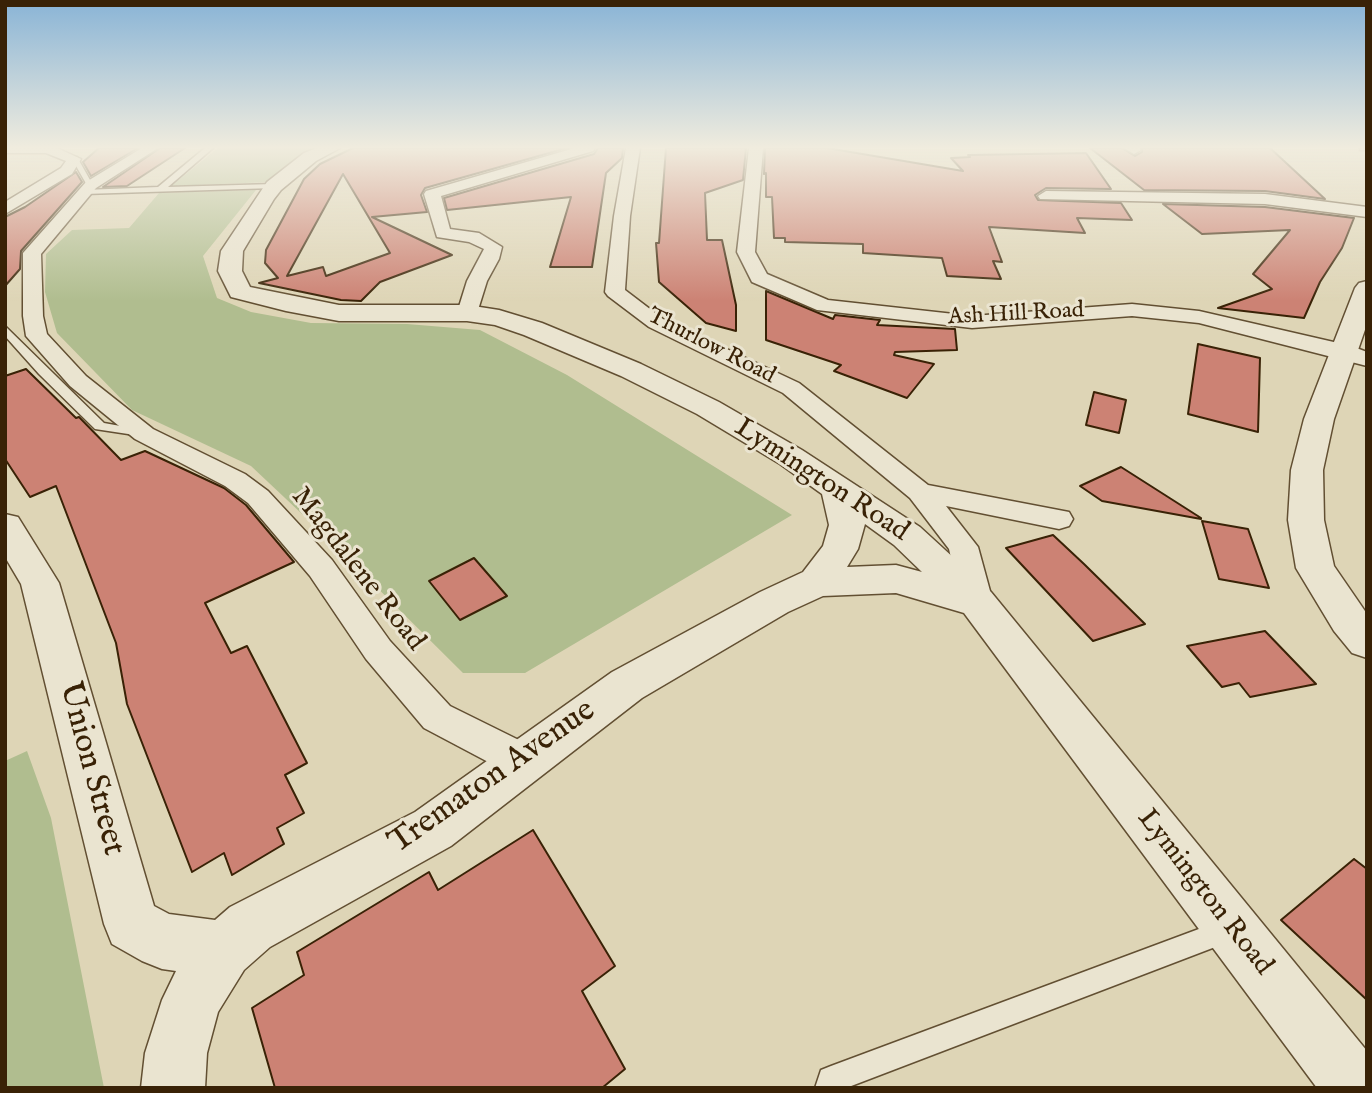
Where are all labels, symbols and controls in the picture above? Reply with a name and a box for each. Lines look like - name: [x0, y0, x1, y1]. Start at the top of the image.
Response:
- street label: Ash Hill Road: [947, 298, 1085, 332]
- street label: Thurlow Road: [642, 303, 780, 391]
- street label: Lymington Road: [727, 412, 915, 550]
- street label: Magdalene Road: [283, 482, 431, 658]
- street label: Union Street: [48, 678, 132, 860]
- street label: Trematon Avenue: [382, 692, 604, 864]
- street label: Lymington Road: [1129, 803, 1279, 983]

